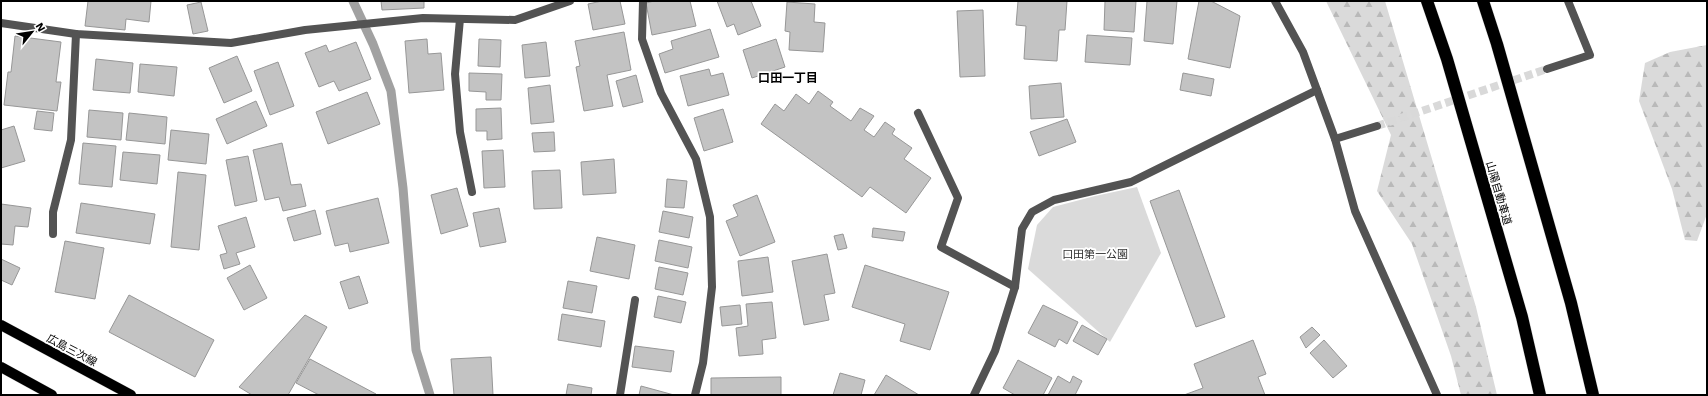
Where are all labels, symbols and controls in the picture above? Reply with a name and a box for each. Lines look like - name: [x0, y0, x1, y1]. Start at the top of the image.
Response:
- north arrow: [12, 12, 52, 52]
- text: N: [33, 20, 48, 34]
- district label: 口田一丁目: [758, 71, 818, 85]
- street label: 山陽自動車道: [1483, 160, 1514, 227]
- park label: 口田第一公園: [1062, 248, 1128, 261]
- street label: 広島三次線: [44, 332, 99, 369]

